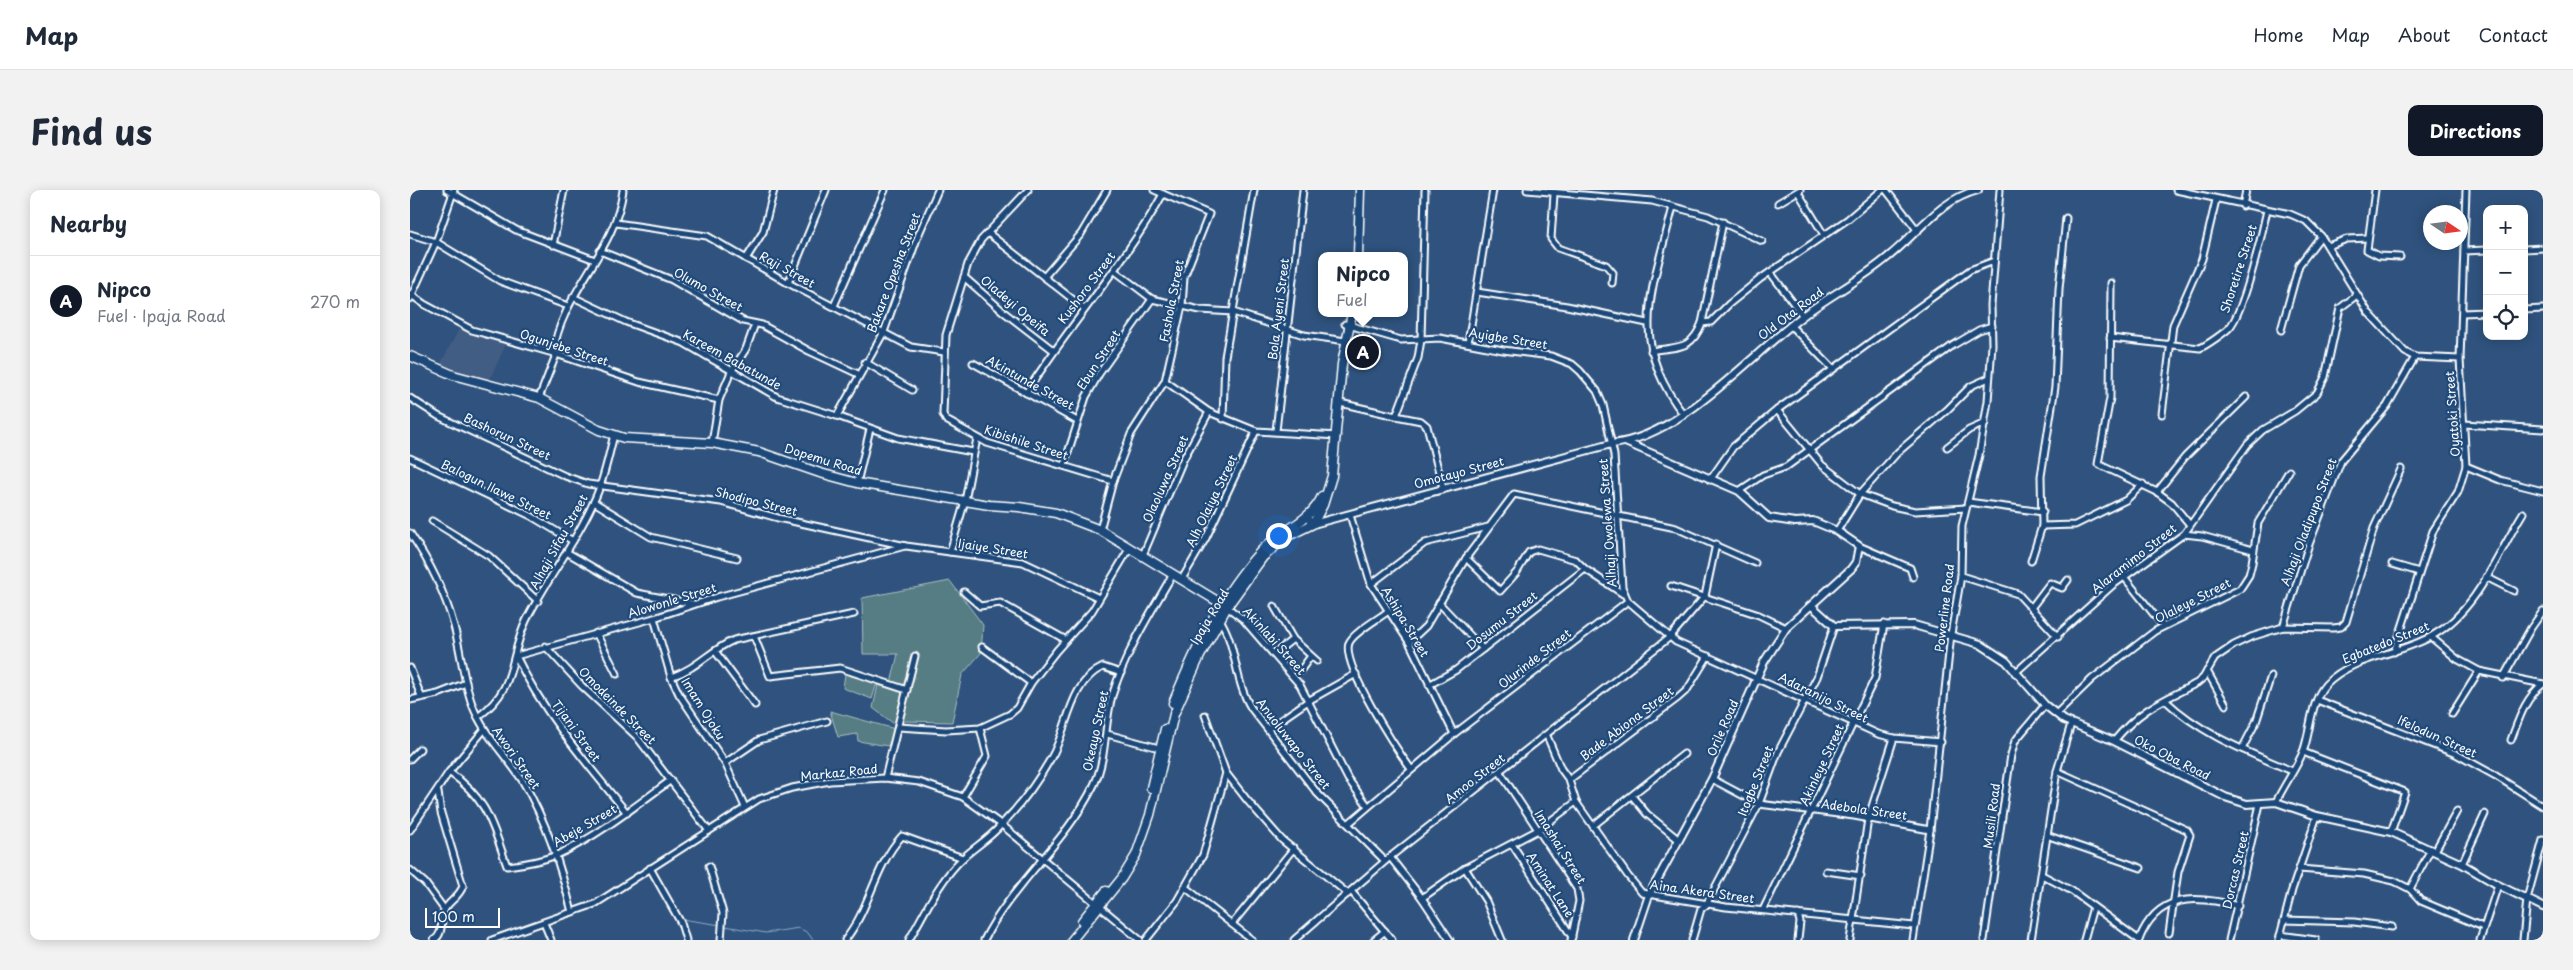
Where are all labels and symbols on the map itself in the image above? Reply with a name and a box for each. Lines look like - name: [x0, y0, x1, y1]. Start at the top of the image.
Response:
- north arrow: [2423, 205, 2468, 250]
- street label: Bakare Opesha Street: [862, 210, 924, 335]
- street label: Shoretire Street: [2215, 222, 2261, 315]
- street label: Raji Street: [756, 246, 819, 292]
- street label: Kushoro Street: [1053, 248, 1119, 327]
- street label: Bola Ayeni Street: [1263, 257, 1293, 361]
- street label: Fashola Street: [1154, 258, 1188, 344]
- street label: Olumo Street: [671, 263, 746, 316]
- street label: Oladeyi Opeifa: [977, 271, 1055, 340]
- street label: Old Ota Road: [1754, 283, 1827, 344]
- street label: Ayigbe Street: [1468, 323, 1549, 353]
- street label: Ogunjebe Street: [518, 324, 611, 370]
- street label: Kareem Babatunde: [680, 325, 785, 394]
- street label: Ebun Street: [1072, 326, 1124, 393]
- pin: A: [1347, 333, 1379, 371]
- street label: Akintunde Street: [983, 350, 1078, 414]
- street label: Oyatoki Street: [2440, 371, 2464, 457]
- street label: Bashorun Street: [461, 408, 554, 464]
- street label: Kibishile Street: [982, 420, 1071, 464]
- street label: Olaoluwa Street: [1138, 432, 1192, 525]
- street label: Dopemu Road: [782, 439, 864, 479]
- street label: Alh Olaiya Street: [1181, 451, 1241, 550]
- street label: Omotayo Street: [1412, 451, 1506, 493]
- street label: Balogun Ilawe Street: [438, 455, 555, 524]
- street label: Alhaji Oladipupo Street: [2275, 455, 2341, 588]
- street label: Alhaji Owolewa Street: [1594, 458, 1620, 588]
- street label: Shodipo Street: [713, 482, 800, 520]
- street label: Alhaji Sifau Street: [524, 491, 592, 592]
- street label: Alaramimo Street: [2087, 519, 2180, 597]
- your location: [1266, 523, 1292, 549]
- street label: Ijaiye Street: [957, 534, 1029, 562]
- street label: Powerline Road: [1930, 563, 1958, 653]
- street label: Olaleye Street: [2151, 573, 2234, 627]
- street label: Alowonle Street: [625, 578, 718, 622]
- street label: Ashipa Street: [1378, 583, 1434, 660]
- street label: Ipaja Road: [1185, 585, 1233, 648]
- street label: Dosumu Street: [1462, 586, 1541, 654]
- street label: Akinlabi Street: [1239, 602, 1311, 679]
- street label: Egbatedo Street: [2339, 616, 2432, 668]
- street label: Olurinde Street: [1494, 624, 1575, 692]
- street label: Omodeinde Street: [575, 662, 661, 748]
- street label: Adaranijo Street: [1775, 668, 1872, 727]
- street label: Imam Ojoku: [677, 674, 730, 743]
- street label: Bade Abiona Street: [1576, 682, 1677, 764]
- street label: Okeayo Street: [1078, 689, 1112, 773]
- street label: Anuoluwapo Street: [1252, 694, 1335, 793]
- street label: Tijani Street: [548, 696, 606, 765]
- street label: Orile Road: [1702, 696, 1743, 759]
- street label: Ifelodun Street: [2395, 711, 2480, 762]
- street label: Akinleye Street: [1794, 721, 1848, 808]
- street label: Awori Street: [488, 722, 545, 793]
- street label: Oko Oba Road: [2131, 730, 2214, 784]
- street label: Itogbe Street: [1733, 743, 1777, 819]
- street label: Amoo Street: [1440, 749, 1509, 808]
- street label: Markaz Road: [799, 759, 878, 785]
- street label: Musili Road: [1978, 782, 2004, 850]
- street label: Adebola Street: [1820, 794, 1908, 824]
- street label: Abeje Street: [549, 800, 620, 851]
- street label: Imashai Street: [1531, 806, 1591, 887]
- street label: Dorcas Street: [2217, 829, 2253, 911]
- street label: Aminat Lane: [1523, 848, 1579, 921]
- street label: Aina Akera Street: [1649, 875, 1756, 907]
- scale bar: [425, 905, 500, 928]

